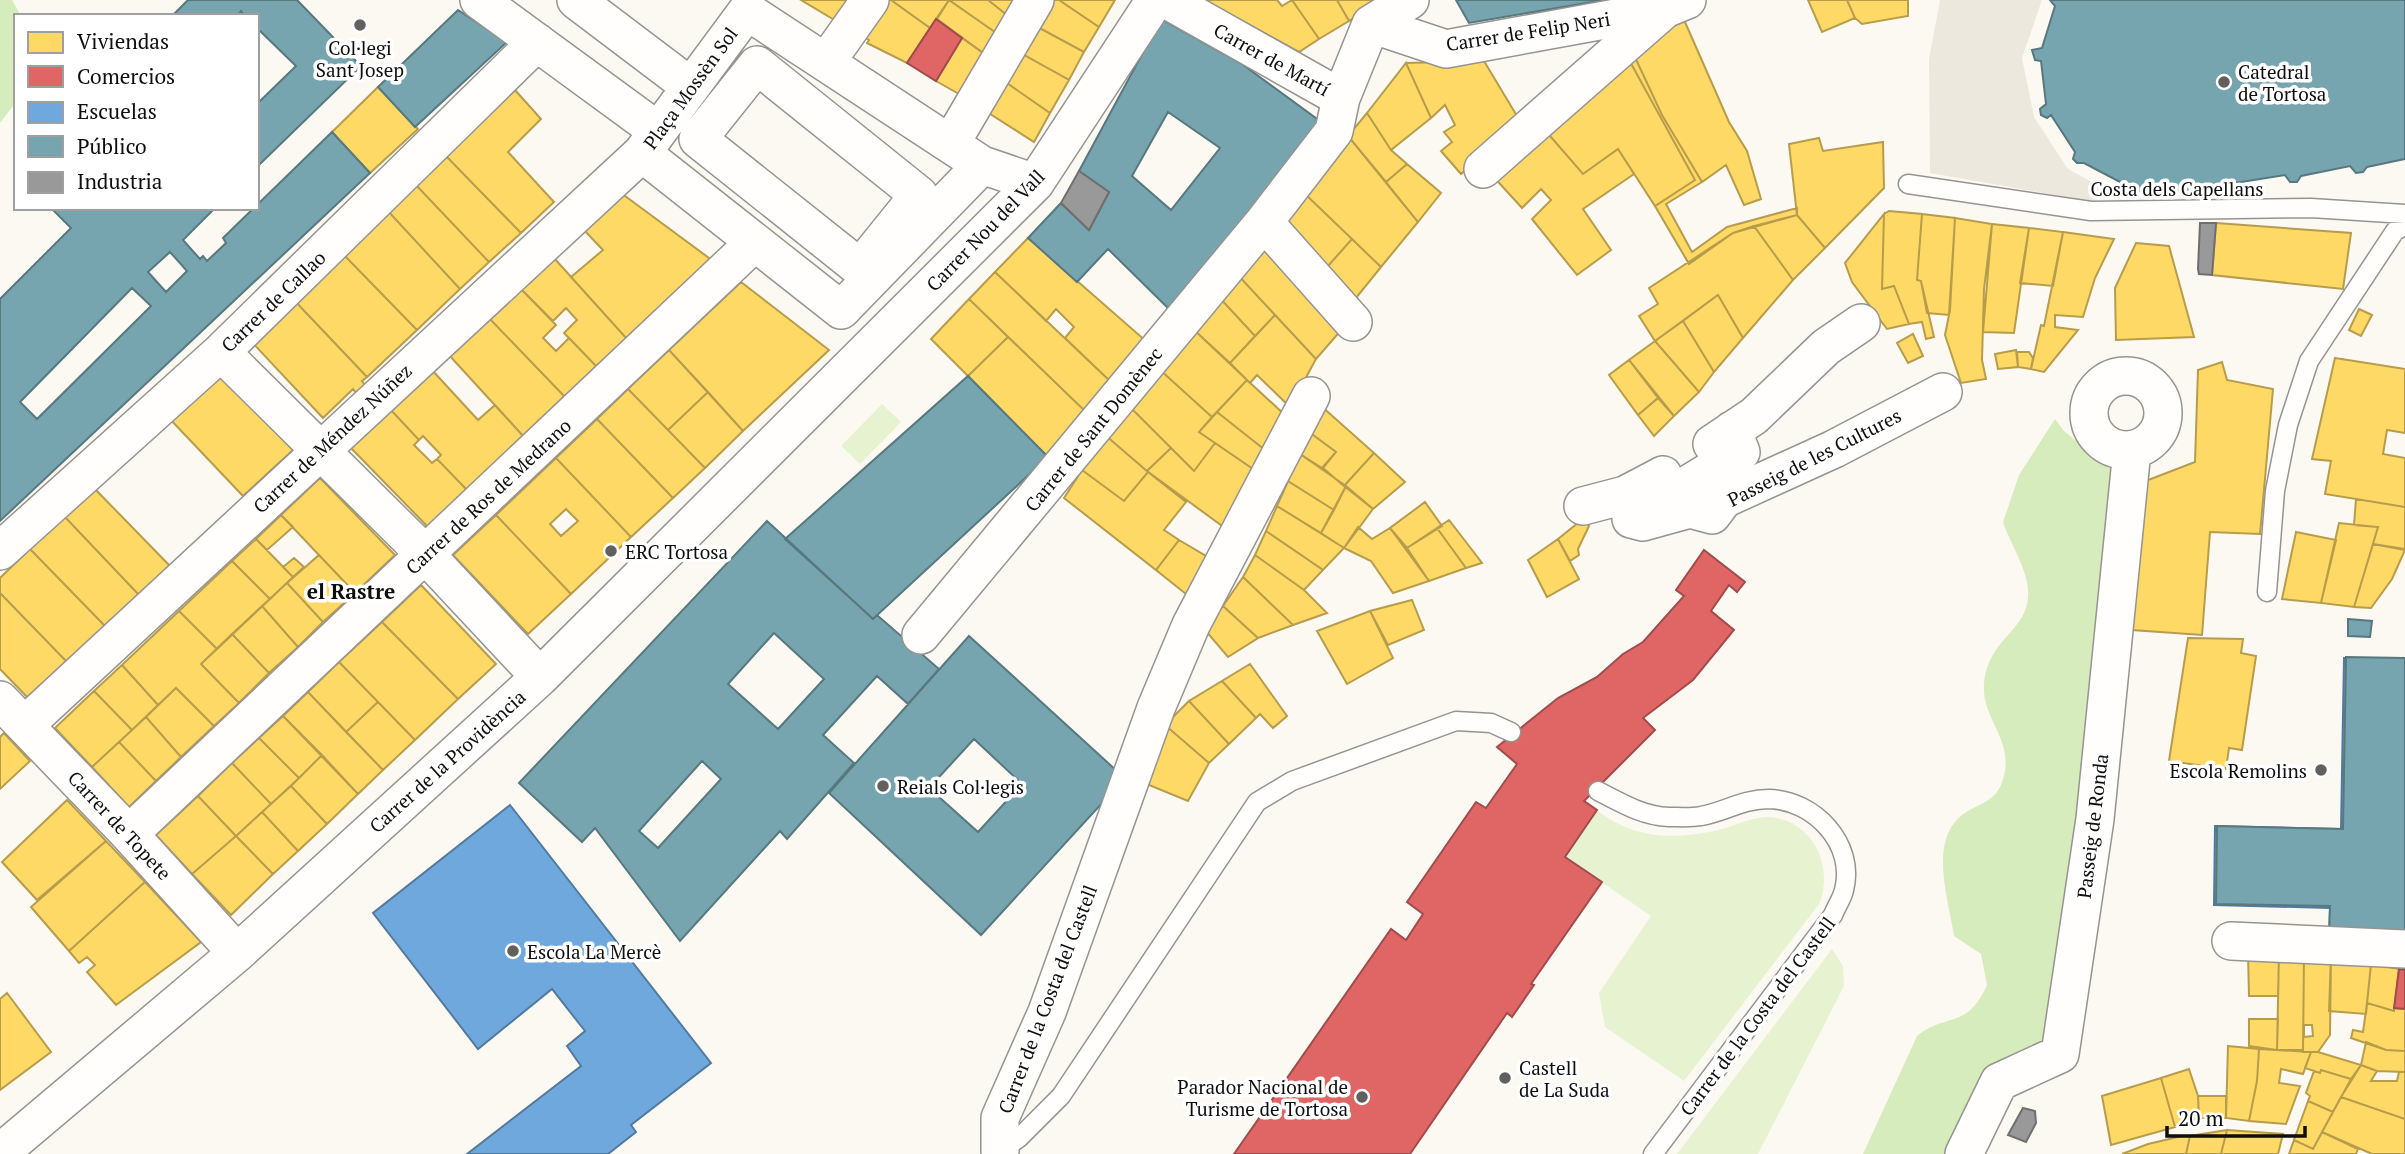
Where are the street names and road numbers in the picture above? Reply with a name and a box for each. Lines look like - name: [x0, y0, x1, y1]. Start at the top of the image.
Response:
- street label: Carrer de Felip Neri: [1444, 6, 1612, 56]
- street label: Carrer de Martí: [1210, 17, 1335, 101]
- street label: Plaça Mossèn Sol: [637, 22, 743, 154]
- street label: Carrer Nou del Vall: [920, 164, 1050, 296]
- street label: Costa dels Capellans: [2090, 176, 2264, 201]
- street label: Carrer de Callao: [215, 245, 331, 357]
- street label: Carrer de Sant Domènec: [1019, 341, 1167, 517]
- street label: Carrer de Méndez Núñez: [247, 358, 417, 518]
- street label: Passeig de les Cultures: [1723, 402, 1905, 512]
- street label: Carrer de Ros de Medrano: [400, 413, 576, 579]
- street label: Carrer de la Providència: [363, 684, 531, 838]
- street label: Passeig de Ronda: [2071, 752, 2113, 900]
- street label: Carrer de Topete: [63, 765, 177, 885]
- street label: Carrer de la Costa del Castell: [992, 881, 1102, 1117]
- street label: Carrer de la Costa del Castell: [1674, 911, 1840, 1121]

